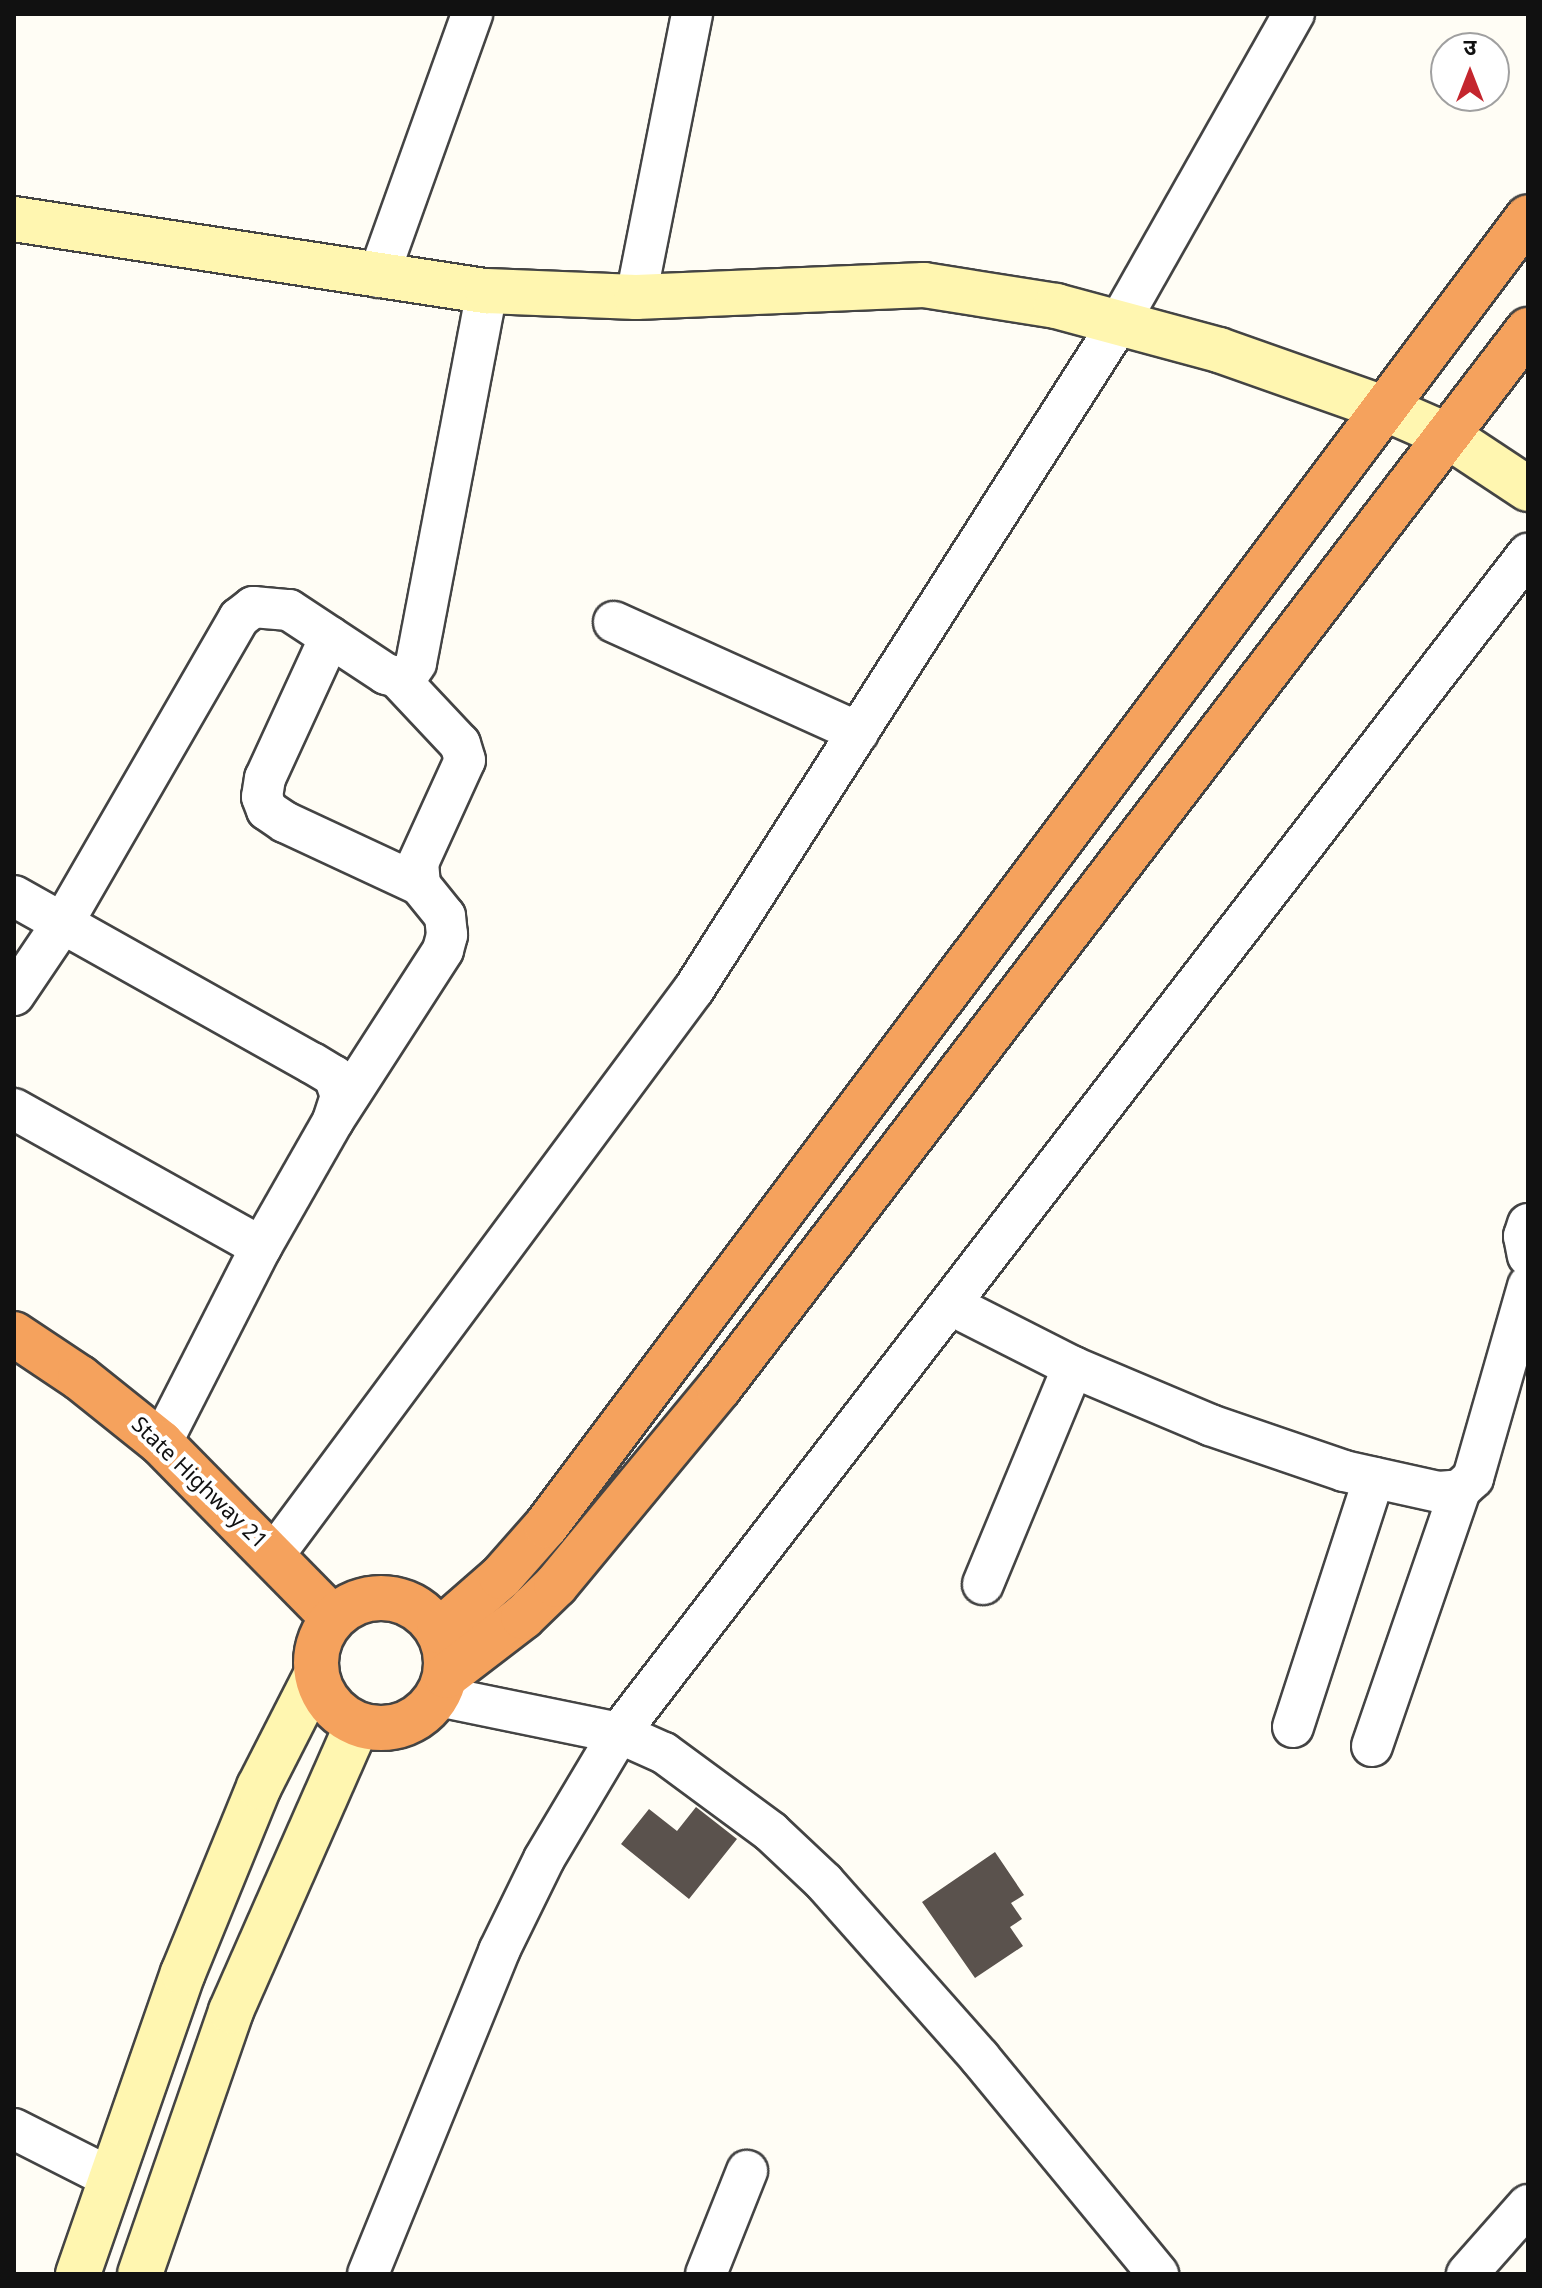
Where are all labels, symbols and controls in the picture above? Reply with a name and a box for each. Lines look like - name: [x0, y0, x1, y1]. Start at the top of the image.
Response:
- north arrow: [1430, 32, 1510, 112]
- text: उ: [1464, 35, 1476, 64]
- street label: State Highway 21: [125, 1413, 271, 1555]

